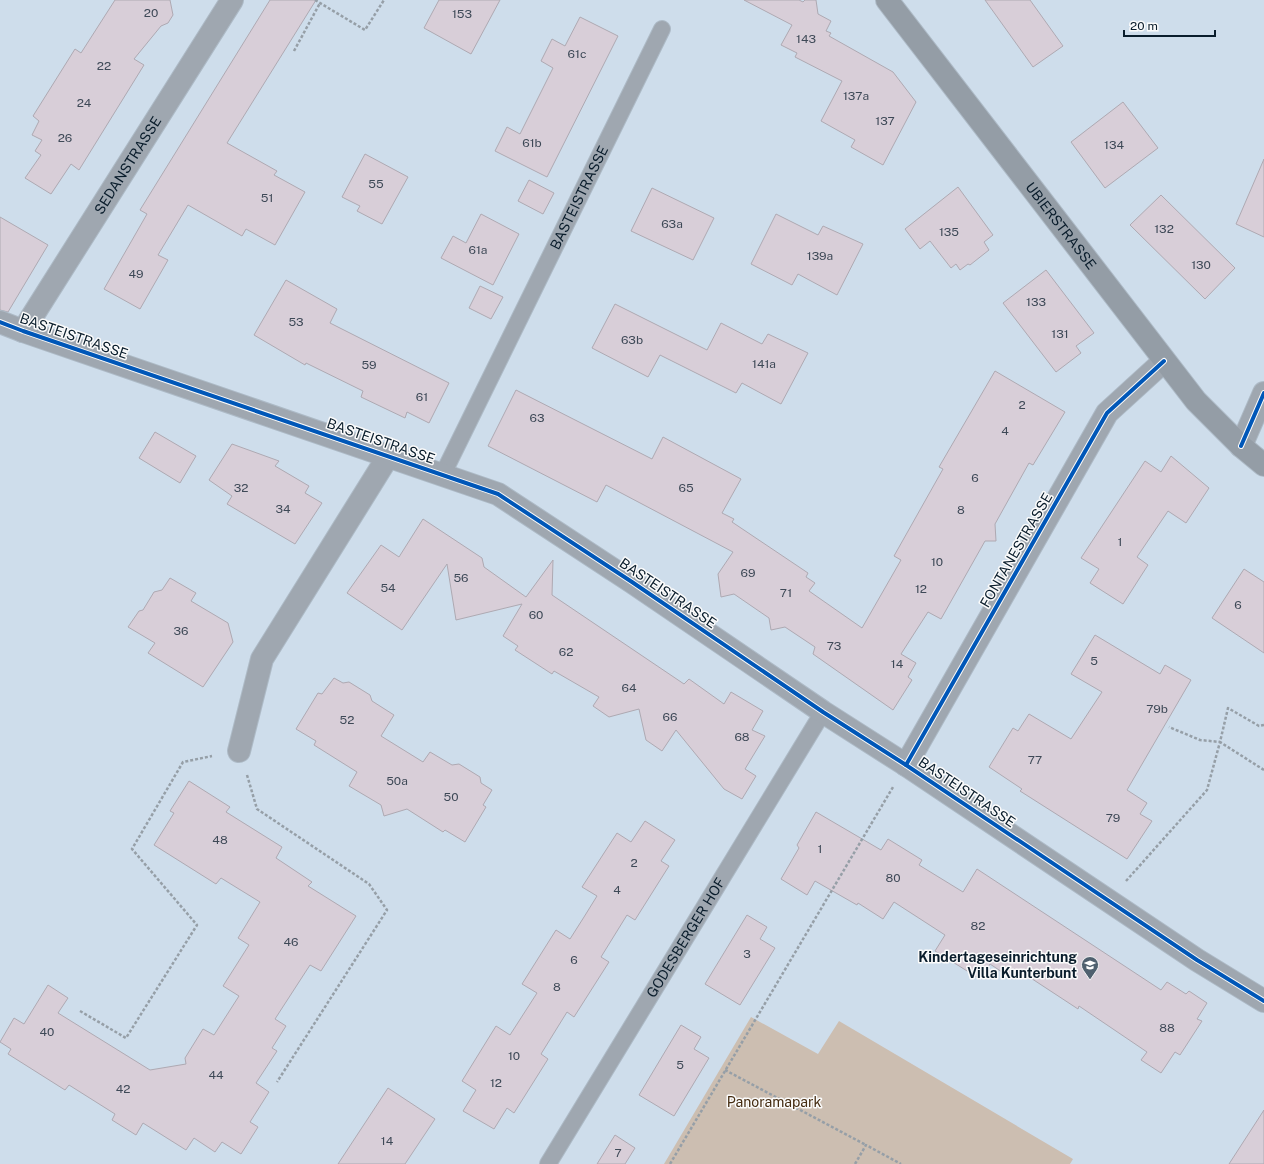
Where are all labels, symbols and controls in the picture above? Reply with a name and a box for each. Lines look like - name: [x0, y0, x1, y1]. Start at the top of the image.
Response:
- house number: 20: [144, 6, 158, 20]
- house number: 153: [452, 7, 472, 21]
- scale bar: [1124, 12, 1215, 38]
- text: 20 m: [1130, 19, 1158, 33]
- house number: 143: [796, 32, 816, 46]
- house number: 61c: [568, 47, 586, 61]
- house number: 22: [97, 59, 111, 73]
- house number: 137a: [843, 89, 869, 103]
- house number: 24: [77, 96, 92, 110]
- street label: SEDANSTRASSE: [91, 114, 164, 217]
- house number: 137: [875, 114, 895, 128]
- house number: 26: [58, 131, 72, 145]
- house number: 61b: [522, 136, 542, 150]
- house number: 134: [1104, 138, 1124, 152]
- street label: BASTEISTRASSE: [547, 143, 611, 252]
- house number: 55: [368, 177, 384, 191]
- street label: UBIERSTRASSE: [1022, 179, 1099, 272]
- house number: 51: [261, 191, 273, 205]
- house number: 63a: [661, 217, 683, 231]
- house number: 132: [1154, 222, 1174, 236]
- house number: 135: [939, 225, 959, 239]
- house number: 61a: [469, 243, 488, 257]
- house number: 139a: [807, 249, 833, 263]
- house number: 130: [1191, 258, 1211, 272]
- house number: 49: [128, 267, 144, 281]
- house number: 133: [1026, 295, 1046, 309]
- street label: BASTEISTRASSE: [18, 310, 130, 362]
- house number: 53: [288, 315, 304, 329]
- house number: 131: [1051, 327, 1069, 341]
- house number: 63b: [621, 333, 643, 347]
- house number: 141a: [752, 357, 776, 371]
- house number: 59: [361, 358, 377, 372]
- house number: 61: [416, 390, 428, 404]
- house number: 2: [1018, 398, 1026, 412]
- house number: 63: [530, 411, 544, 425]
- street label: BASTEISTRASSE: [325, 415, 437, 467]
- house number: 4: [1001, 424, 1009, 438]
- house number: 6: [971, 471, 979, 485]
- house number: 32: [234, 481, 248, 495]
- house number: 65: [678, 481, 694, 495]
- street label: FONTANESTRASSE: [977, 490, 1055, 610]
- house number: 34: [275, 502, 291, 516]
- house number: 8: [957, 503, 965, 517]
- house number: 1: [1118, 535, 1122, 549]
- street label: BASTEISTRASSE: [616, 555, 720, 631]
- house number: 10: [931, 555, 943, 569]
- house number: 69: [741, 566, 755, 580]
- house number: 56: [453, 571, 469, 585]
- house number: 54: [380, 581, 396, 595]
- house number: 12: [915, 582, 927, 596]
- house number: 71: [780, 586, 792, 600]
- house number: 6: [1234, 598, 1242, 612]
- house number: 60: [529, 608, 543, 622]
- house number: 36: [174, 624, 188, 638]
- house number: 73: [827, 639, 841, 653]
- house number: 62: [559, 645, 573, 659]
- house number: 5: [1090, 654, 1098, 668]
- house number: 14: [891, 657, 904, 671]
- house number: 64: [622, 681, 637, 695]
- house number: 79b: [1146, 702, 1168, 716]
- house number: 66: [663, 710, 677, 724]
- house number: 52: [340, 713, 354, 727]
- house number: 68: [734, 730, 750, 744]
- house number: 77: [1028, 753, 1042, 767]
- street label: BASTEISTRASSE: [915, 754, 1019, 830]
- house number: 50a: [386, 774, 408, 788]
- house number: 50: [443, 790, 459, 804]
- house number: 79: [1106, 811, 1120, 825]
- house number: 48: [212, 833, 228, 847]
- house number: 1: [818, 842, 822, 856]
- house number: 2: [630, 856, 638, 870]
- house number: 80: [885, 871, 901, 885]
- street label: GODESBERGER HOF: [643, 875, 728, 1000]
- house number: 4: [613, 883, 621, 897]
- house number: 82: [971, 919, 985, 933]
- house number: 46: [283, 935, 299, 949]
- house number: 3: [743, 947, 751, 961]
- place label: Kindertageseinrichtung Villa Kunterbunt: [918, 949, 1077, 981]
- house number: 6: [570, 953, 578, 967]
- school or university icon: Kindertageseinrichtung Villa Kunterbunt: [1080, 955, 1100, 980]
- house number: 8: [553, 980, 561, 994]
- house number: 88: [1159, 1021, 1175, 1035]
- house number: 40: [40, 1025, 54, 1039]
- house number: 10: [508, 1049, 520, 1063]
- house number: 5: [676, 1058, 684, 1072]
- house number: 44: [208, 1068, 224, 1082]
- house number: 12: [490, 1076, 502, 1090]
- house number: 42: [116, 1082, 130, 1096]
- park label: Panoramapark: [727, 1094, 821, 1110]
- house number: 14: [381, 1134, 394, 1148]
- house number: 7: [614, 1146, 622, 1160]

